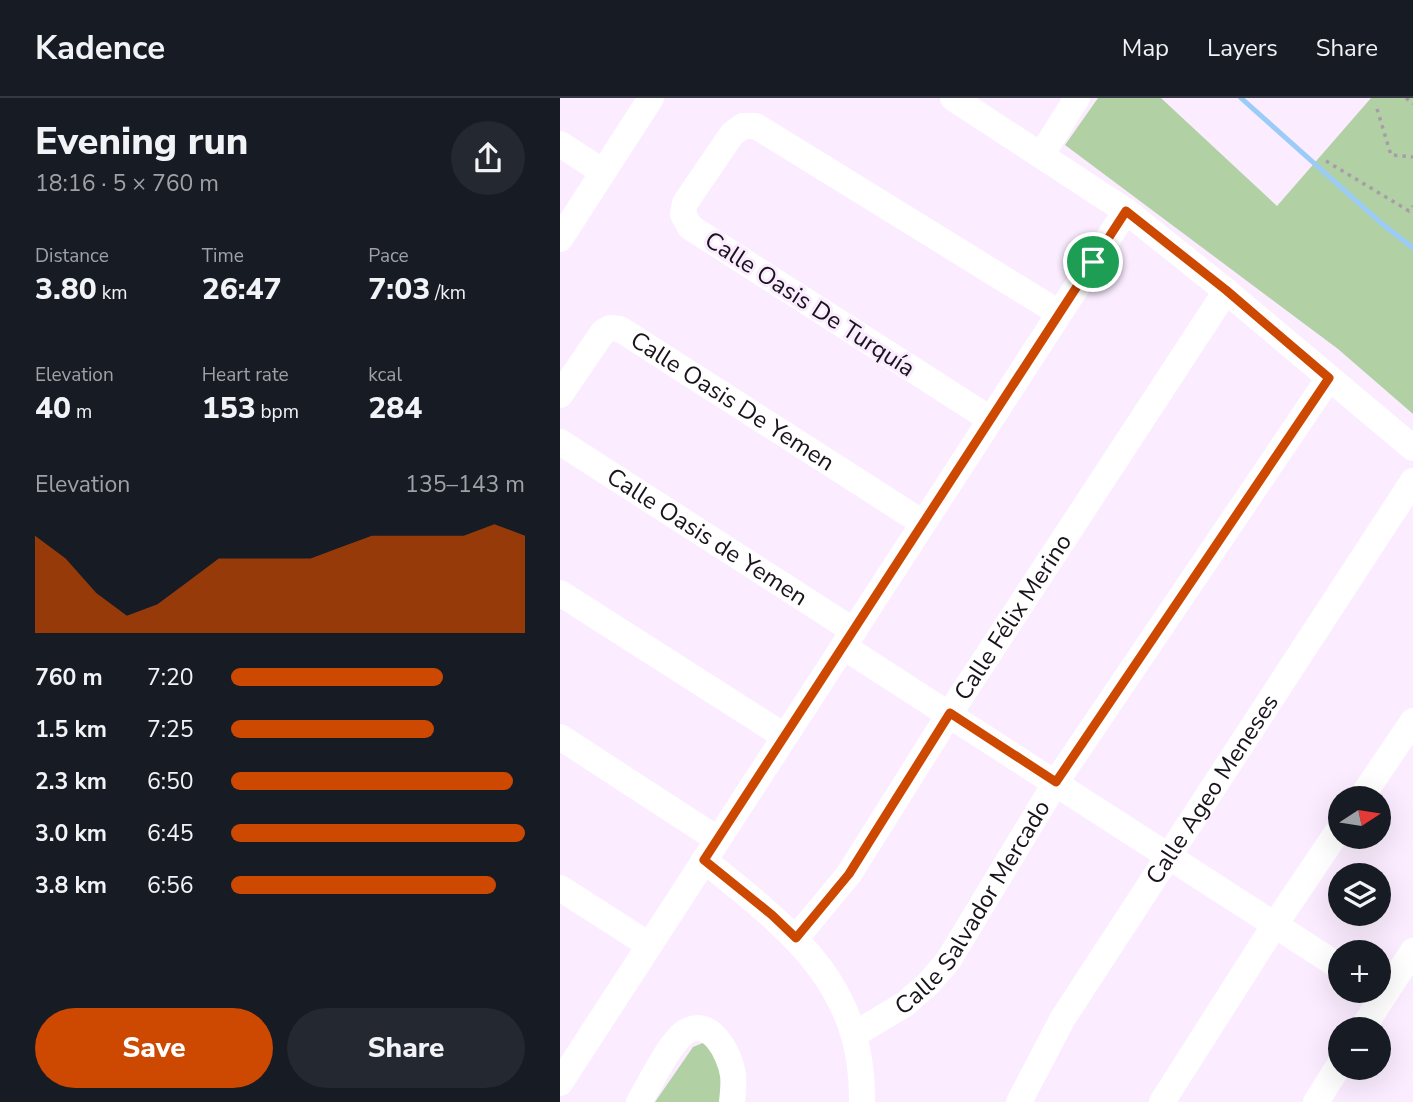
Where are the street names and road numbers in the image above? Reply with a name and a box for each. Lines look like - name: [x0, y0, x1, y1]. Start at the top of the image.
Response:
- street label: Calle Oasis De Turquía: [699, 224, 921, 384]
- street label: Calle Oasis De Yemen: [624, 324, 841, 478]
- street label: Calle Oasis de Yemen: [601, 460, 814, 613]
- street label: Calle Félix Merino: [947, 527, 1079, 706]
- street label: Calle Ageo Meneses: [1138, 688, 1286, 890]
- street label: Calle Salvador Mercado: [889, 794, 1058, 1022]

